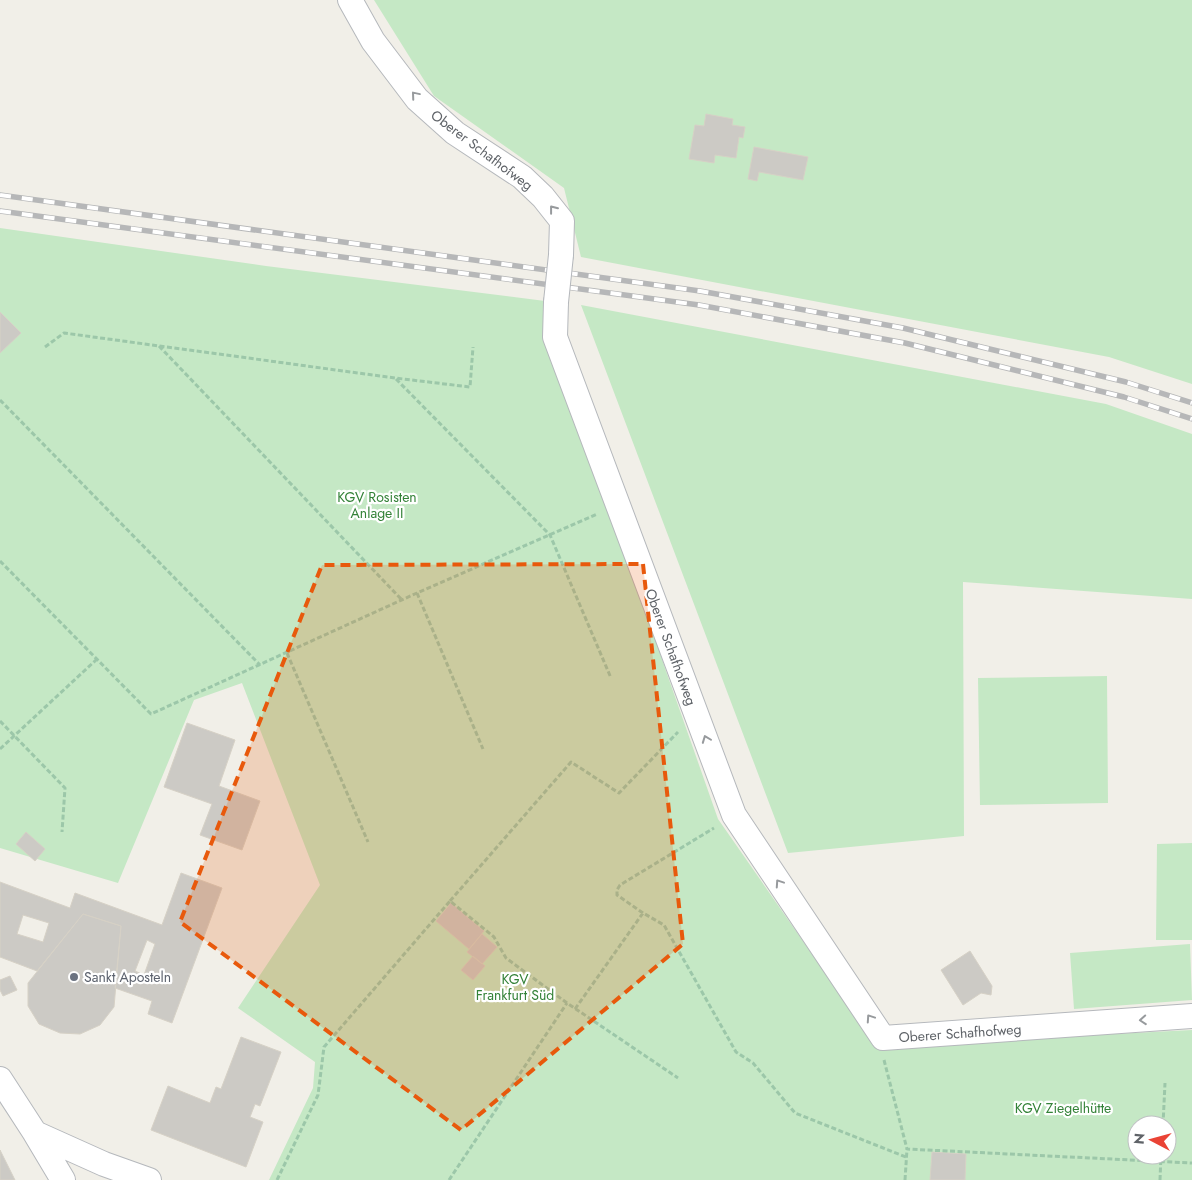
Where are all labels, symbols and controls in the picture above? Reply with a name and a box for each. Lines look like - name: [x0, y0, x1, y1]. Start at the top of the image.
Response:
- one-way arrow: [411, 92, 420, 101]
- street label: Oberer Schafhofweg: [427, 105, 537, 195]
- one-way arrow: [550, 206, 558, 215]
- park label: KGV Rosisten Anlage II: [337, 487, 417, 523]
- street label: Oberer Schafhofweg: [641, 586, 701, 708]
- one-way arrow: [702, 736, 712, 744]
- one-way arrow: [776, 879, 786, 888]
- place label: Sankt Aposteln: [84, 967, 171, 987]
- park label: KGV Frankfurt Süd: [476, 969, 554, 1005]
- marker: Sankt Aposteln: [68, 971, 80, 983]
- one-way arrow: [866, 1014, 876, 1023]
- one-way arrow: [1139, 1014, 1147, 1025]
- street label: Oberer Schafhofweg: [898, 1019, 1022, 1047]
- park label: KGV Ziegelhütte: [1015, 1098, 1111, 1118]
- north arrow: [1127, 1115, 1177, 1165]
- text: N: [1129, 1132, 1150, 1145]

